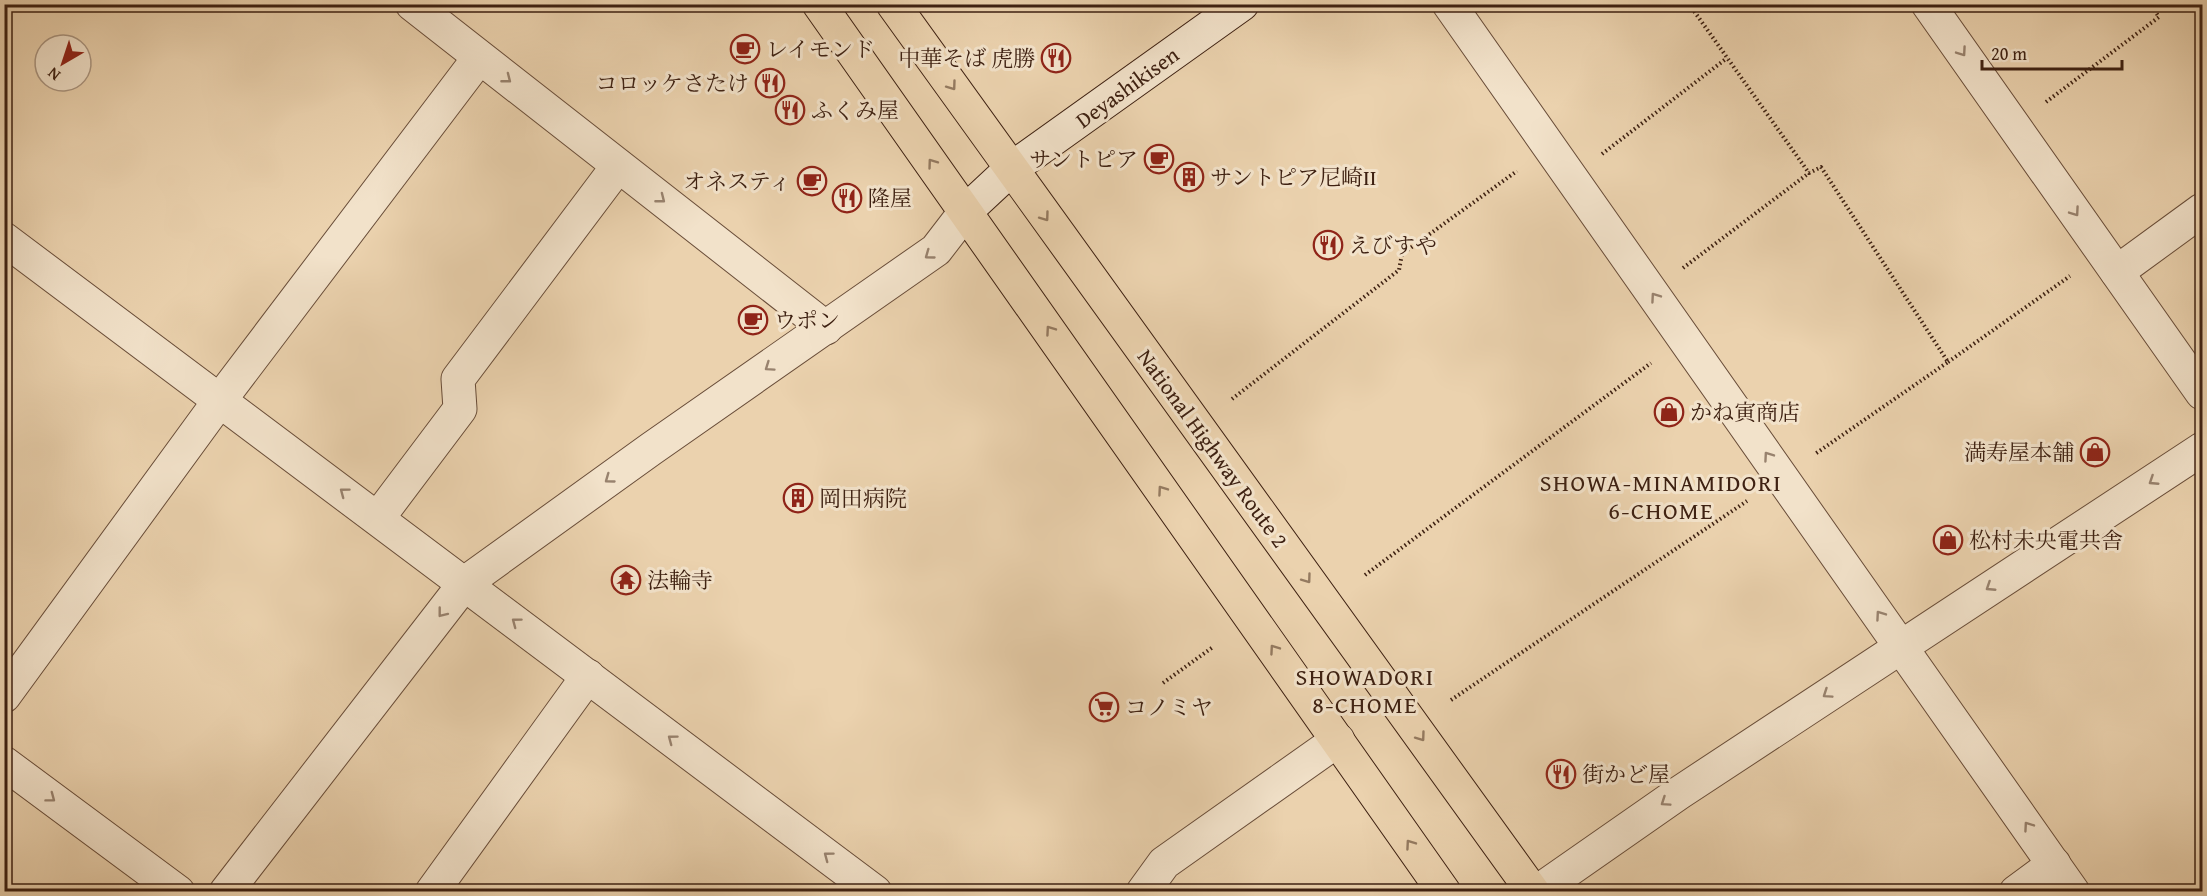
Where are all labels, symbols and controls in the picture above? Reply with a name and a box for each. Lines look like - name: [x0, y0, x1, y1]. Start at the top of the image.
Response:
- north arrow: [33, 33, 93, 93]
- cafe icon: レイモンド: [729, 33, 761, 65]
- place label: レイモンド: [766, 33, 875, 65]
- scale bar: [1982, 33, 2122, 71]
- street label: Deyashikisen: [1069, 38, 1186, 135]
- text: 20 m: [1991, 40, 2027, 67]
- place label: 中華そば 虎勝: [898, 42, 1035, 74]
- restaurant icon: 中華そば 虎勝: [1040, 42, 1072, 74]
- one-way arrow: [1955, 46, 1966, 57]
- text: N: [42, 62, 65, 87]
- place label: コロッケさたけ: [595, 67, 749, 99]
- restaurant icon: コロッケさたけ: [754, 67, 786, 99]
- one-way arrow: [500, 72, 511, 83]
- one-way arrow: [945, 79, 956, 90]
- restaurant icon: ふくみ屋: [774, 94, 806, 126]
- place label: ふくみ屋: [811, 94, 899, 126]
- place label: サントピア: [1029, 143, 1138, 175]
- cafe icon: サントピア: [1143, 143, 1175, 175]
- one-way arrow: [928, 159, 939, 170]
- building icon: サントピア尼崎Ⅱ: [1173, 161, 1205, 193]
- place label: サントピア尼崎Ⅱ: [1210, 161, 1376, 193]
- place label: オネスティ: [683, 165, 791, 197]
- cafe icon: オネスティ: [796, 165, 828, 197]
- restaurant icon: 隆屋: [831, 182, 863, 214]
- place label: 隆屋: [868, 182, 912, 214]
- one-way arrow: [654, 192, 665, 203]
- one-way arrow: [2067, 205, 2078, 216]
- one-way arrow: [1038, 210, 1049, 221]
- restaurant icon: えびすや: [1312, 229, 1344, 261]
- place label: えびすや: [1349, 229, 1437, 261]
- one-way arrow: [924, 248, 935, 259]
- one-way arrow: [1651, 292, 1662, 303]
- cafe icon: ウポン: [737, 304, 769, 336]
- place label: ウポン: [774, 304, 840, 336]
- one-way arrow: [1046, 326, 1057, 337]
- street label: National Highway Route 2: [1130, 342, 1296, 554]
- one-way arrow: [765, 360, 776, 371]
- shop icon: かね寅商店: [1653, 396, 1685, 428]
- place label: かね寅商店: [1690, 396, 1800, 428]
- place label: 満寿屋本舗: [1964, 436, 2074, 468]
- shop icon: 満寿屋本舗: [2079, 436, 2111, 468]
- one-way arrow: [1764, 451, 1775, 462]
- district label: SHOWA-MINAMIDORI 6-CHOME: [1540, 465, 1782, 528]
- one-way arrow: [605, 472, 616, 483]
- one-way arrow: [2149, 473, 2160, 484]
- building icon: 岡田病院: [782, 482, 814, 514]
- place label: 岡田病院: [819, 482, 907, 514]
- one-way arrow: [1158, 485, 1169, 496]
- one-way arrow: [339, 488, 350, 499]
- shop icon: 松村未央電共舎: [1932, 524, 1964, 556]
- place label: 松村未央電共舎: [1969, 524, 2123, 556]
- temple icon: 法輪寺: [610, 564, 642, 596]
- place label: 法輪寺: [647, 564, 713, 596]
- one-way arrow: [1300, 572, 1311, 583]
- one-way arrow: [1986, 580, 1997, 591]
- one-way arrow: [438, 607, 449, 618]
- one-way arrow: [1876, 610, 1887, 621]
- one-way arrow: [512, 618, 523, 629]
- one-way arrow: [1270, 645, 1281, 656]
- district label: SHOWADORI 8-CHOME: [1295, 659, 1435, 722]
- one-way arrow: [1823, 687, 1834, 698]
- supermarket icon: コノミヤ: [1088, 691, 1120, 723]
- place label: コノミヤ: [1125, 691, 1213, 723]
- one-way arrow: [1414, 730, 1425, 741]
- one-way arrow: [668, 735, 679, 746]
- restaurant icon: 街かど屋: [1545, 758, 1577, 790]
- place label: 街かど屋: [1582, 758, 1670, 790]
- one-way arrow: [45, 790, 56, 801]
- one-way arrow: [1660, 795, 1671, 806]
- one-way arrow: [2024, 822, 2035, 833]
- one-way arrow: [1406, 839, 1417, 850]
- one-way arrow: [824, 853, 835, 864]

